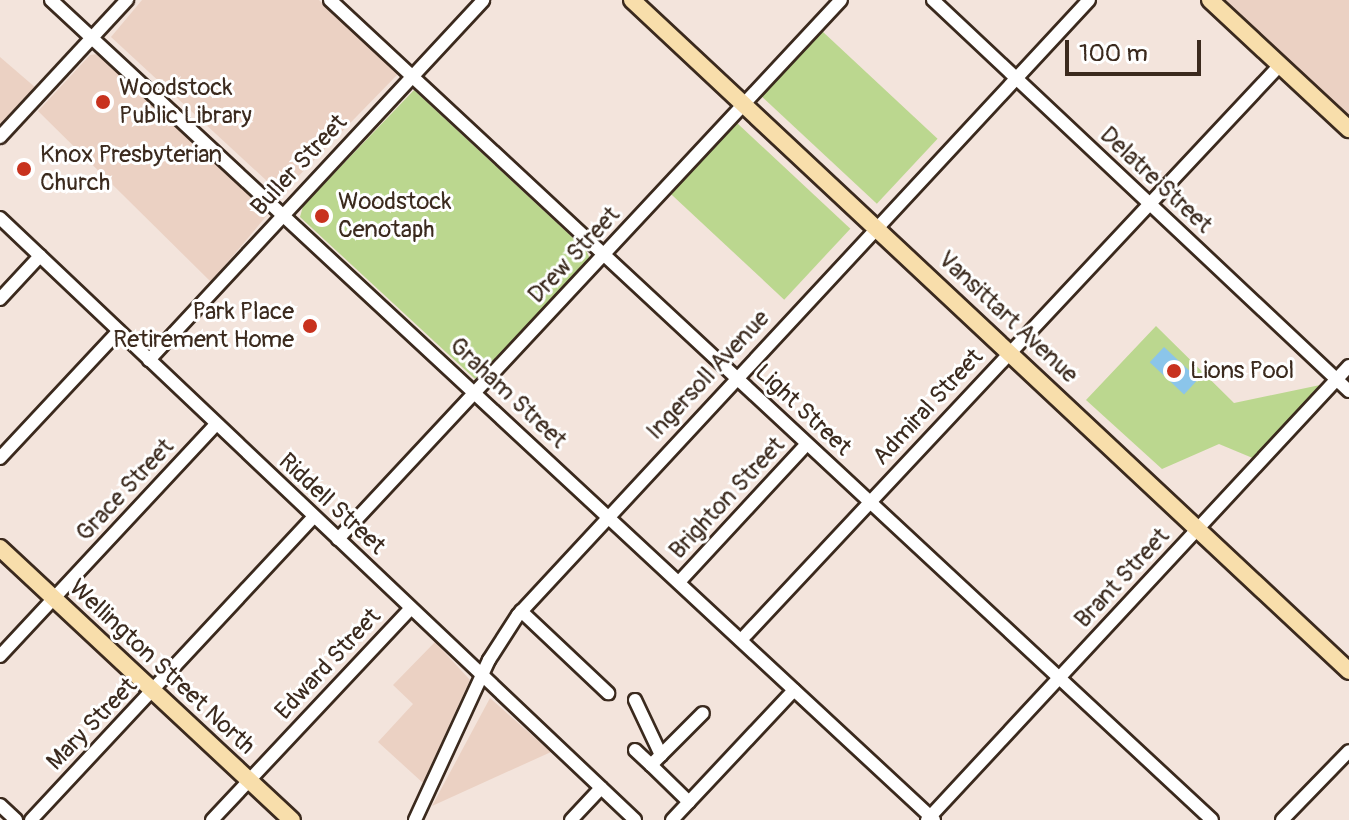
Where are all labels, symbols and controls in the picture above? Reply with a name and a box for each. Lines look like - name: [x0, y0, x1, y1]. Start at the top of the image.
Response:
- scale bar: [1069, 24, 1205, 74]
- text: 100 m: [1079, 39, 1148, 68]
- place label: Woodstock Public Library: [119, 74, 252, 130]
- marker: Woodstock Public Library: [94, 93, 112, 111]
- street label: Buller Street: [245, 108, 353, 222]
- street label: Delatre Street: [1094, 121, 1218, 239]
- place label: Knox Presbyterian Church: [40, 141, 222, 197]
- marker: Knox Presbyterian Church: [15, 160, 33, 178]
- place label: Woodstock Cenotaph: [338, 188, 452, 244]
- street label: Drew Street: [522, 201, 626, 309]
- marker: Woodstock Cenotaph: [313, 207, 331, 225]
- street label: Vansittart Avenue: [932, 245, 1084, 389]
- place label: Park Place Retirement Home: [113, 298, 294, 354]
- street label: Ingersoll Avenue: [641, 304, 775, 446]
- marker: Park Place Retirement Home: [301, 317, 319, 335]
- street label: Graham Street: [443, 331, 573, 455]
- street label: Admiral Street: [867, 343, 989, 471]
- place label: Lions Pool: [1190, 357, 1294, 385]
- street label: Light Street: [749, 358, 857, 462]
- marker: Lions Pool: [1165, 362, 1183, 380]
- street label: Brighton Street: [663, 431, 791, 565]
- street label: Grace Street: [70, 433, 180, 547]
- street label: Riddell Street: [273, 447, 391, 561]
- street label: Brant Street: [1069, 522, 1175, 634]
- street label: Wellington Street North: [63, 573, 261, 761]
- street label: Edward Street: [269, 602, 387, 726]
- street label: Mary Street: [41, 672, 143, 776]

